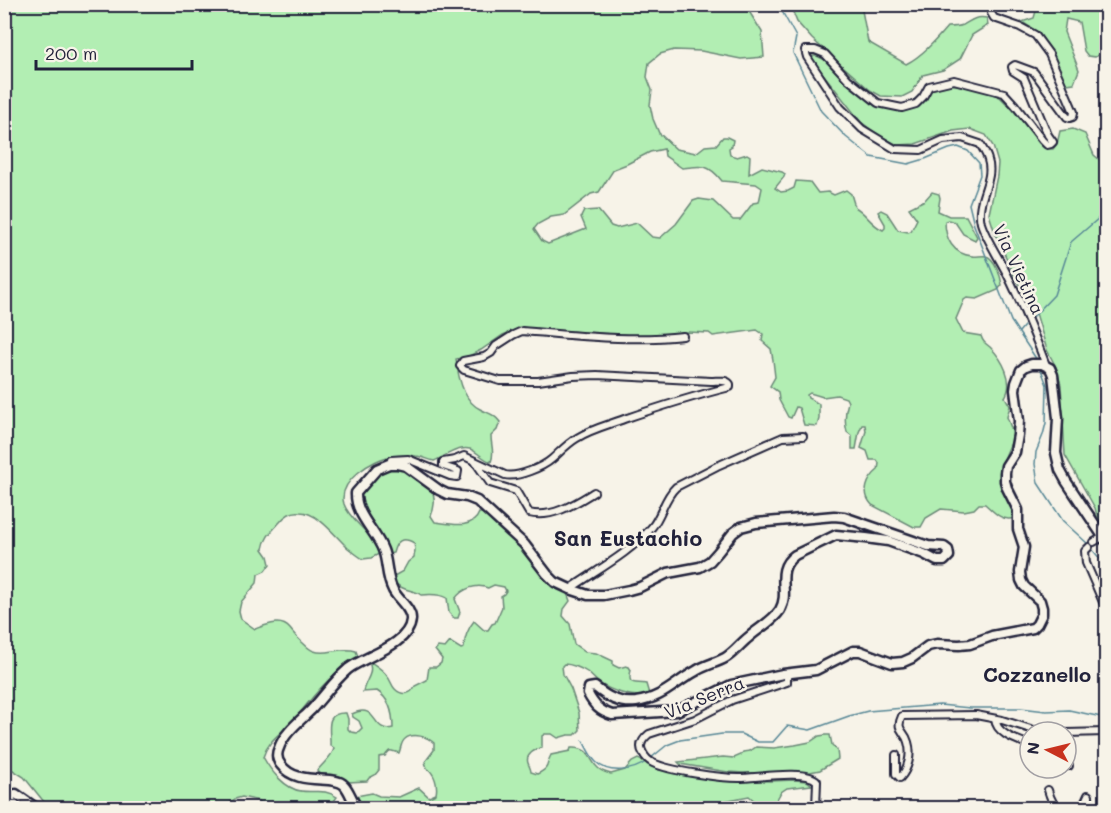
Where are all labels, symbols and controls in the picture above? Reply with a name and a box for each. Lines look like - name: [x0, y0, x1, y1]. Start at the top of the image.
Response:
- scale bar: [36, 33, 192, 71]
- text: 200 m: [45, 41, 97, 65]
- street label: Via Vietina: [988, 220, 1050, 318]
- district label: San Eustachio: [554, 524, 703, 551]
- district label: Cozzanello: [983, 661, 1091, 687]
- street label: Via Serra: [660, 670, 748, 724]
- north arrow: [1018, 720, 1078, 780]
- text: N: [1021, 741, 1044, 755]

